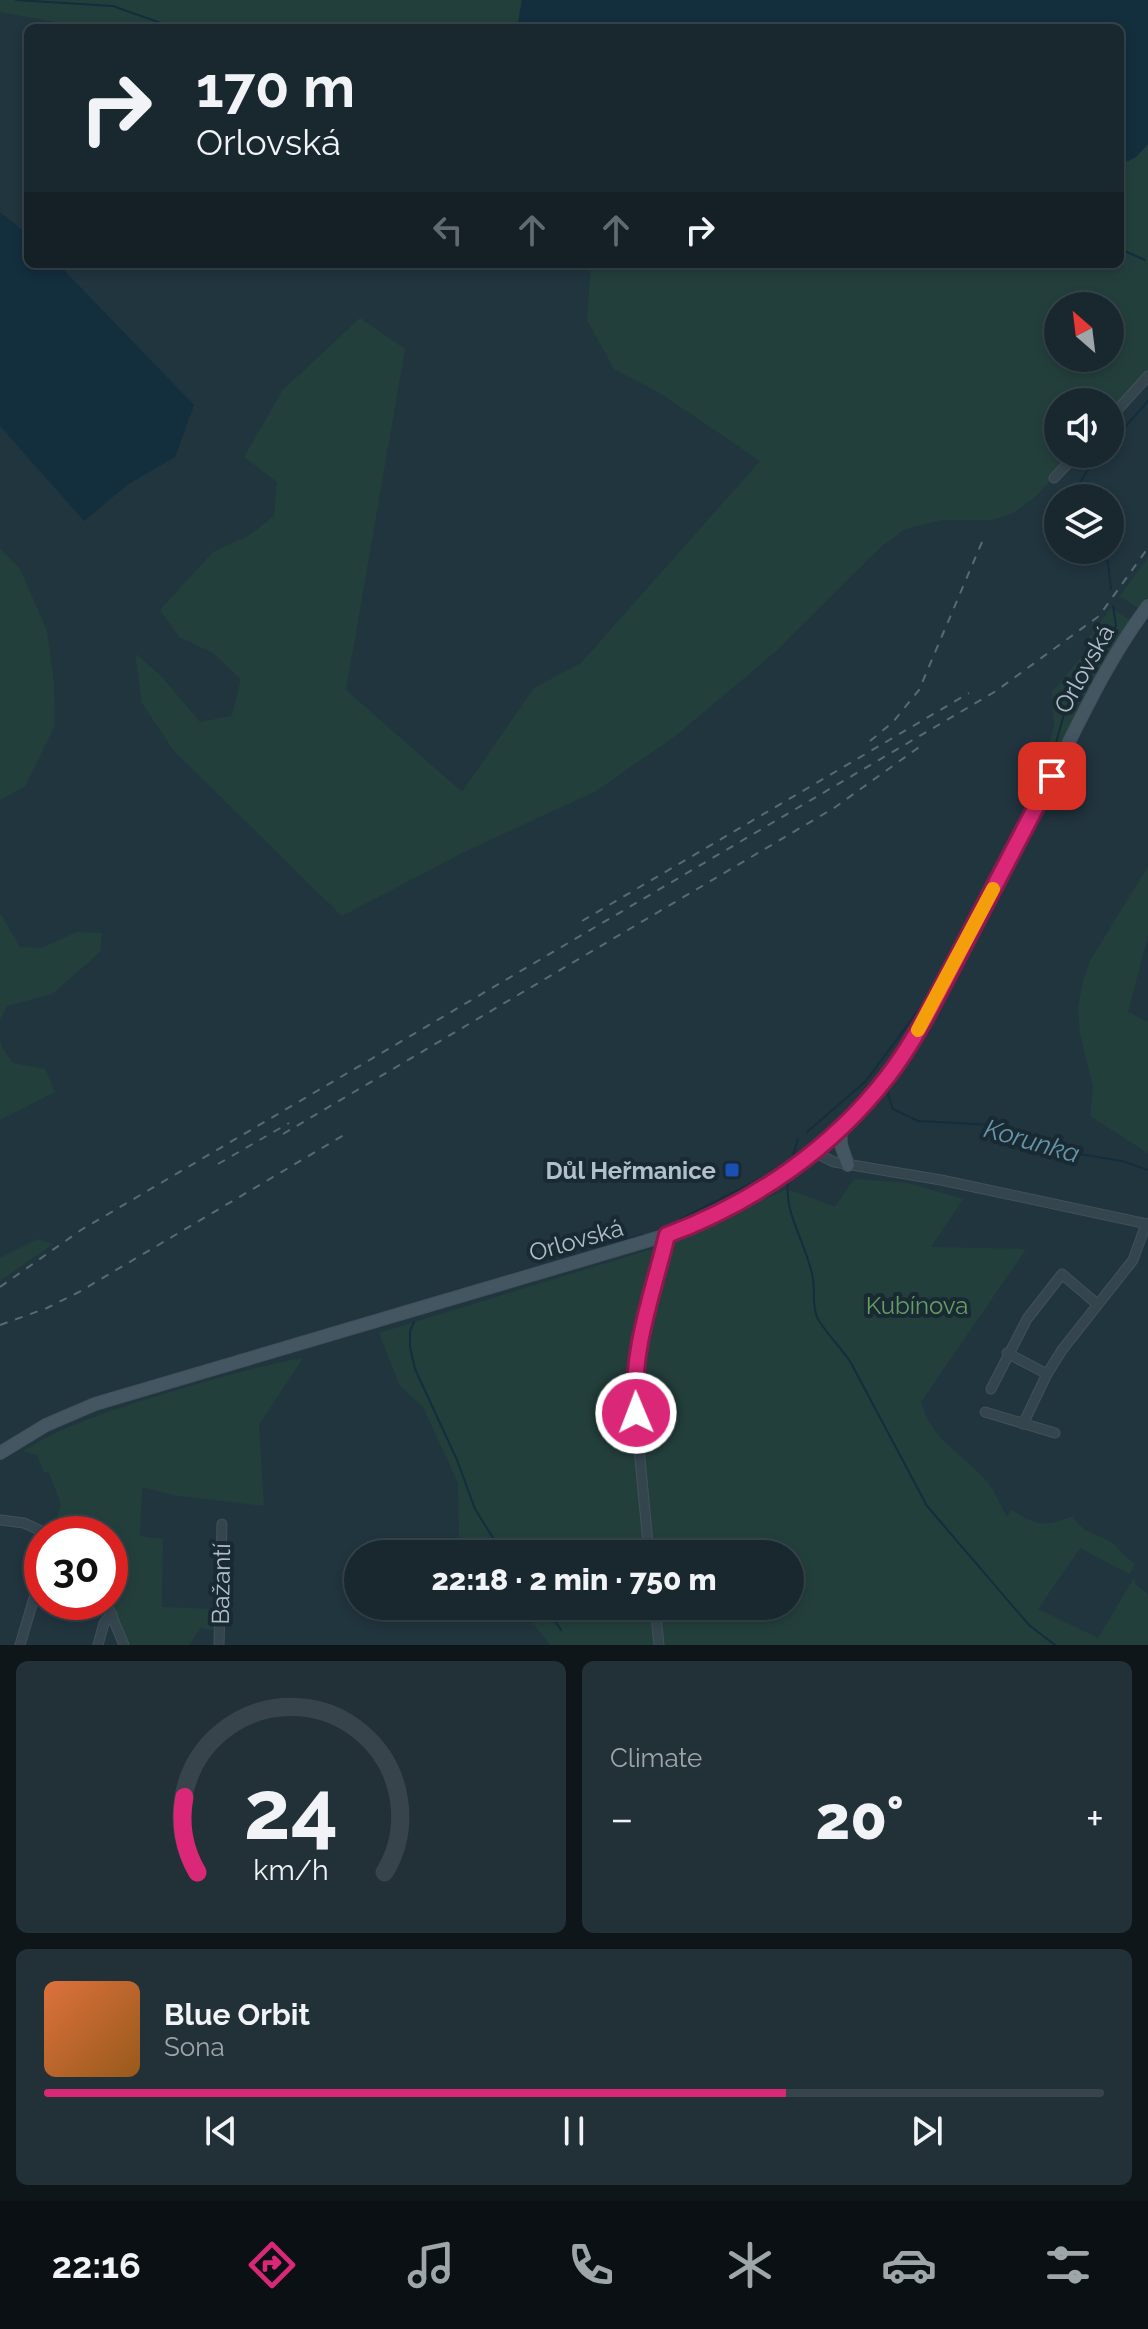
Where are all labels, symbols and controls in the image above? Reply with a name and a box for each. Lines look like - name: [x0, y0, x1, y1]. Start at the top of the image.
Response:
- text: 170 m: [196, 54, 355, 120]
- icon: right: [64, 56, 168, 160]
- text: Orlovská: [196, 121, 341, 163]
- icon: left: [426, 208, 470, 252]
- icon: ahead: [510, 208, 554, 252]
- icon: ahead: [594, 208, 638, 252]
- icon: right: [678, 208, 722, 252]
- north arrow: [1044, 292, 1124, 372]
- map controls: [1044, 292, 1124, 564]
- button: sound: [1044, 388, 1124, 468]
- button: layers: [1044, 484, 1124, 564]
- street label: Orlovská: [1048, 620, 1120, 718]
- pin: [1018, 742, 1086, 810]
- icon: arrive: [1030, 754, 1074, 798]
- water label: Korunka: [981, 1113, 1083, 1169]
- place label: Důl Heřmanice: [545, 1156, 716, 1185]
- marker: Důl Heřmanice: [723, 1161, 741, 1179]
- street label: Orlovská: [526, 1213, 626, 1267]
- park label: Kubínova: [866, 1291, 968, 1320]
- position arrow: [594, 1371, 678, 1455]
- speed limit sign: 30: [24, 1516, 128, 1620]
- street label: Bažantí: [206, 1542, 236, 1625]
- text: 22:18 · 2 min · 750 m: [431, 1562, 717, 1597]
- text: Climate: [610, 1743, 702, 1773]
- text: 24: [244, 1761, 338, 1858]
- text: 20°: [816, 1783, 904, 1853]
- text: −: [610, 1793, 634, 1844]
- text: +: [1086, 1793, 1104, 1844]
- text: km/h: [253, 1853, 329, 1887]
- text: Blue Orbit: [164, 1997, 310, 2032]
- text: Sona: [164, 2032, 225, 2062]
- icon: previous: [199, 2109, 243, 2153]
- icon: pause: [552, 2109, 596, 2153]
- icon: next: [905, 2109, 949, 2153]
- icon: directions: [244, 2237, 300, 2293]
- icon: music: [403, 2237, 459, 2293]
- icon: phone: [563, 2237, 619, 2293]
- icon: climate: [722, 2237, 778, 2293]
- icon: car: [881, 2237, 937, 2293]
- icon: filters: [1040, 2237, 1096, 2293]
- text: 22:16: [52, 2244, 141, 2286]

